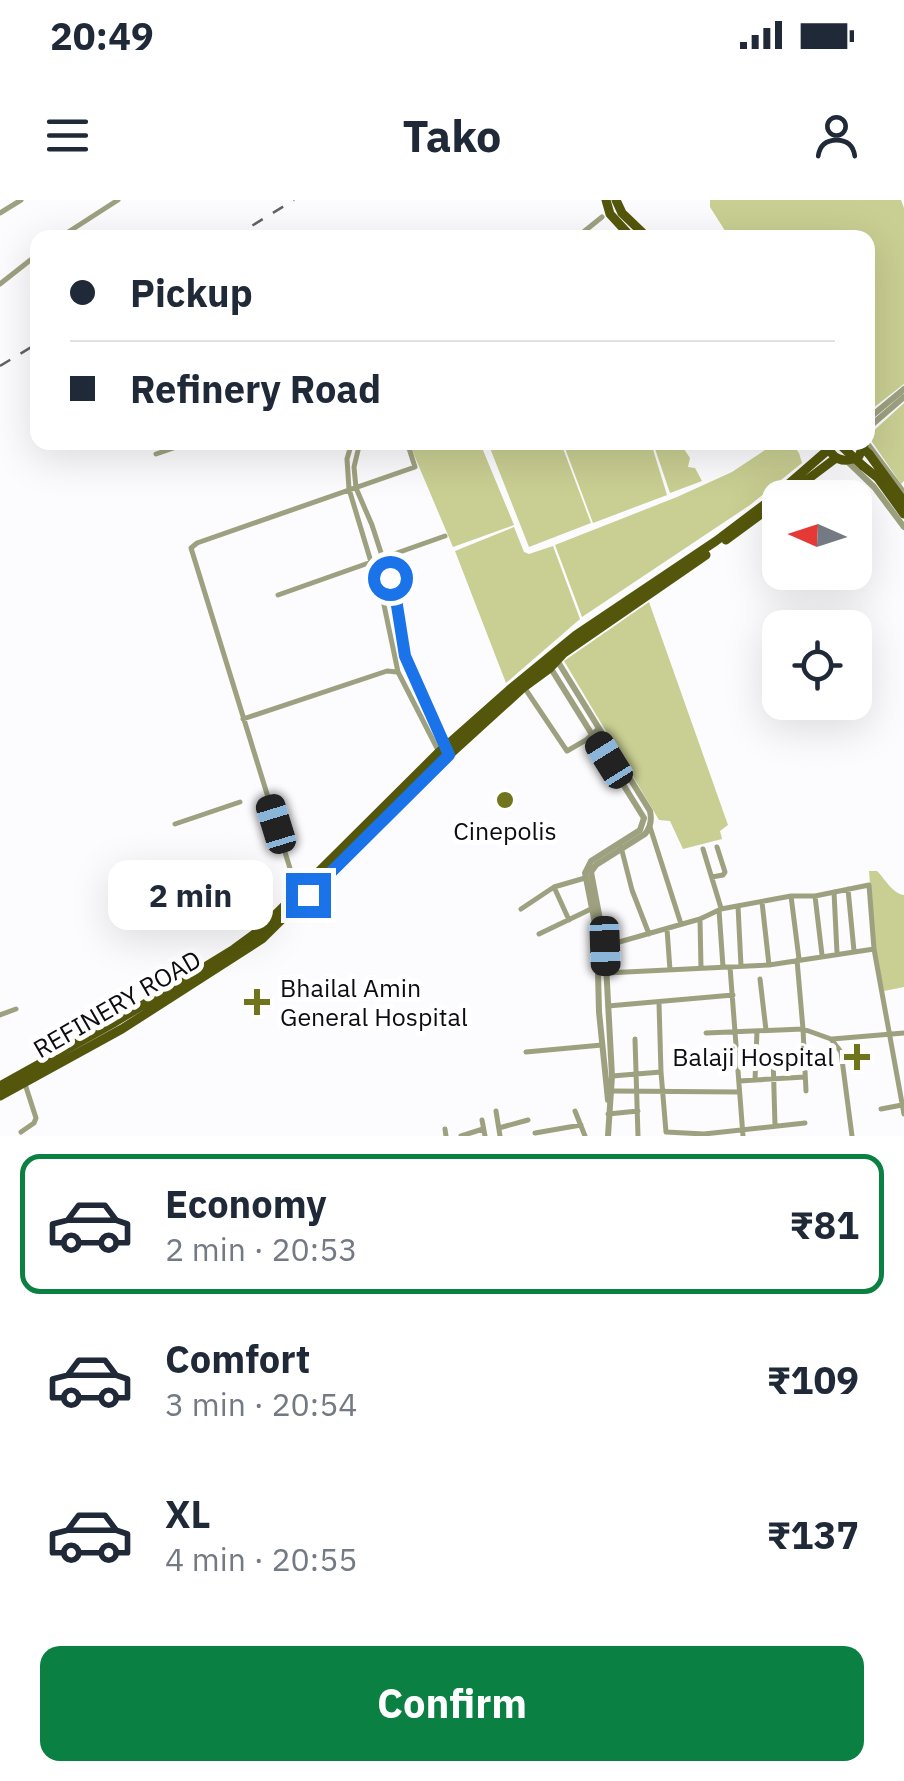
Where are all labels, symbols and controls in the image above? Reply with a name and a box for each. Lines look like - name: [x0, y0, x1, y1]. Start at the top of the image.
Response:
- text: 20:49: [50, 11, 154, 60]
- text: Tako: [403, 106, 501, 164]
- icon: menu: [40, 108, 95, 163]
- icon: person: [809, 108, 864, 163]
- text: Pickup: [130, 268, 253, 317]
- text: Refinery Road: [130, 364, 381, 413]
- north arrow: [762, 480, 872, 590]
- map controls: [762, 480, 872, 720]
- route start: [368, 556, 413, 601]
- button: locate: [762, 610, 872, 720]
- car: [580, 727, 638, 793]
- marker: Cinepolis: [494, 789, 516, 811]
- car: [253, 791, 299, 857]
- place label: Cinepolis: [453, 814, 557, 847]
- callout: 2 min: [108, 860, 273, 930]
- route end: [286, 873, 331, 918]
- text: 2 min: [149, 874, 232, 916]
- car: [589, 915, 621, 977]
- street label: REFINERY ROAD: [27, 942, 207, 1065]
- place label: Bhailal Amin General Hospital: [280, 971, 468, 1033]
- marker: Bhailal Amin General Hospital: [244, 989, 270, 1015]
- place label: Balaji Hospital: [672, 1040, 834, 1073]
- marker: Balaji Hospital: [844, 1044, 870, 1070]
- icon: car: [45, 1179, 135, 1269]
- text: Economy: [165, 1179, 327, 1228]
- text: ₹81: [789, 1200, 859, 1249]
- text: 2 min · 20:53: [165, 1228, 358, 1270]
- icon: car: [45, 1334, 135, 1424]
- text: Comfort: [165, 1334, 310, 1383]
- text: ₹109: [767, 1355, 859, 1404]
- text: 3 min · 20:54: [165, 1383, 358, 1425]
- icon: car: [45, 1489, 135, 1579]
- text: XL: [165, 1489, 211, 1538]
- text: ₹137: [767, 1510, 859, 1559]
- text: 4 min · 20:55: [165, 1538, 358, 1580]
- button: Confirm: [40, 1646, 864, 1761]

